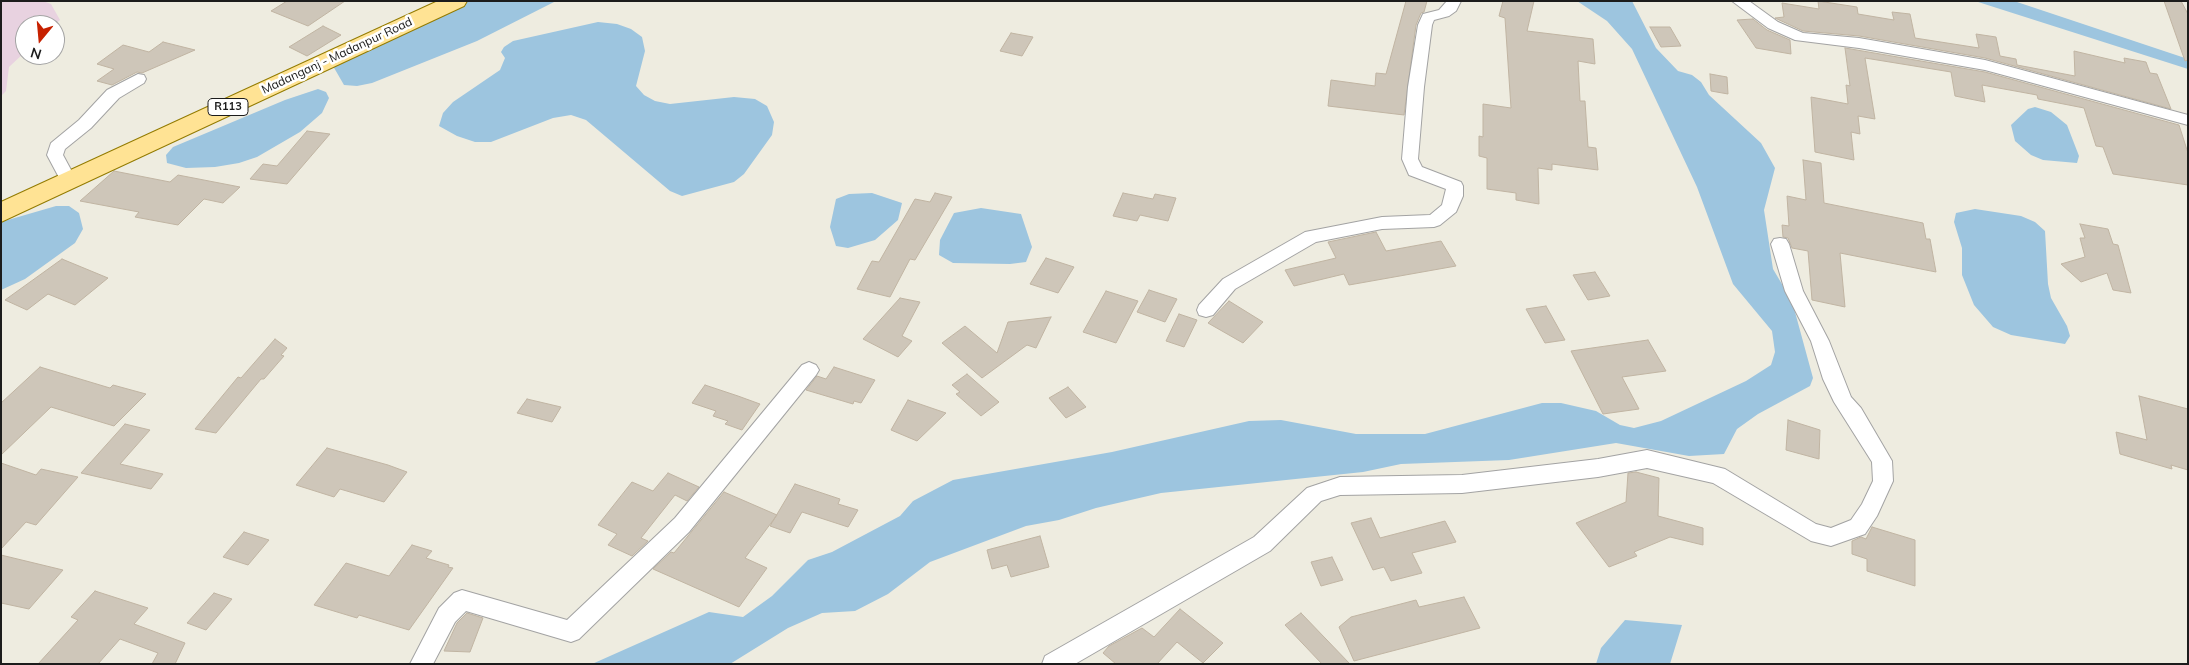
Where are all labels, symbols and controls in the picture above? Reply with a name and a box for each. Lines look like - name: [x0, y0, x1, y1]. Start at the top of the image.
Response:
- north arrow: [15, 15, 65, 65]
- street label: Madanganj - Madanpur Road: [259, 15, 415, 97]
- text: N: [28, 43, 44, 64]
- road number: R113: [208, 98, 248, 115]

